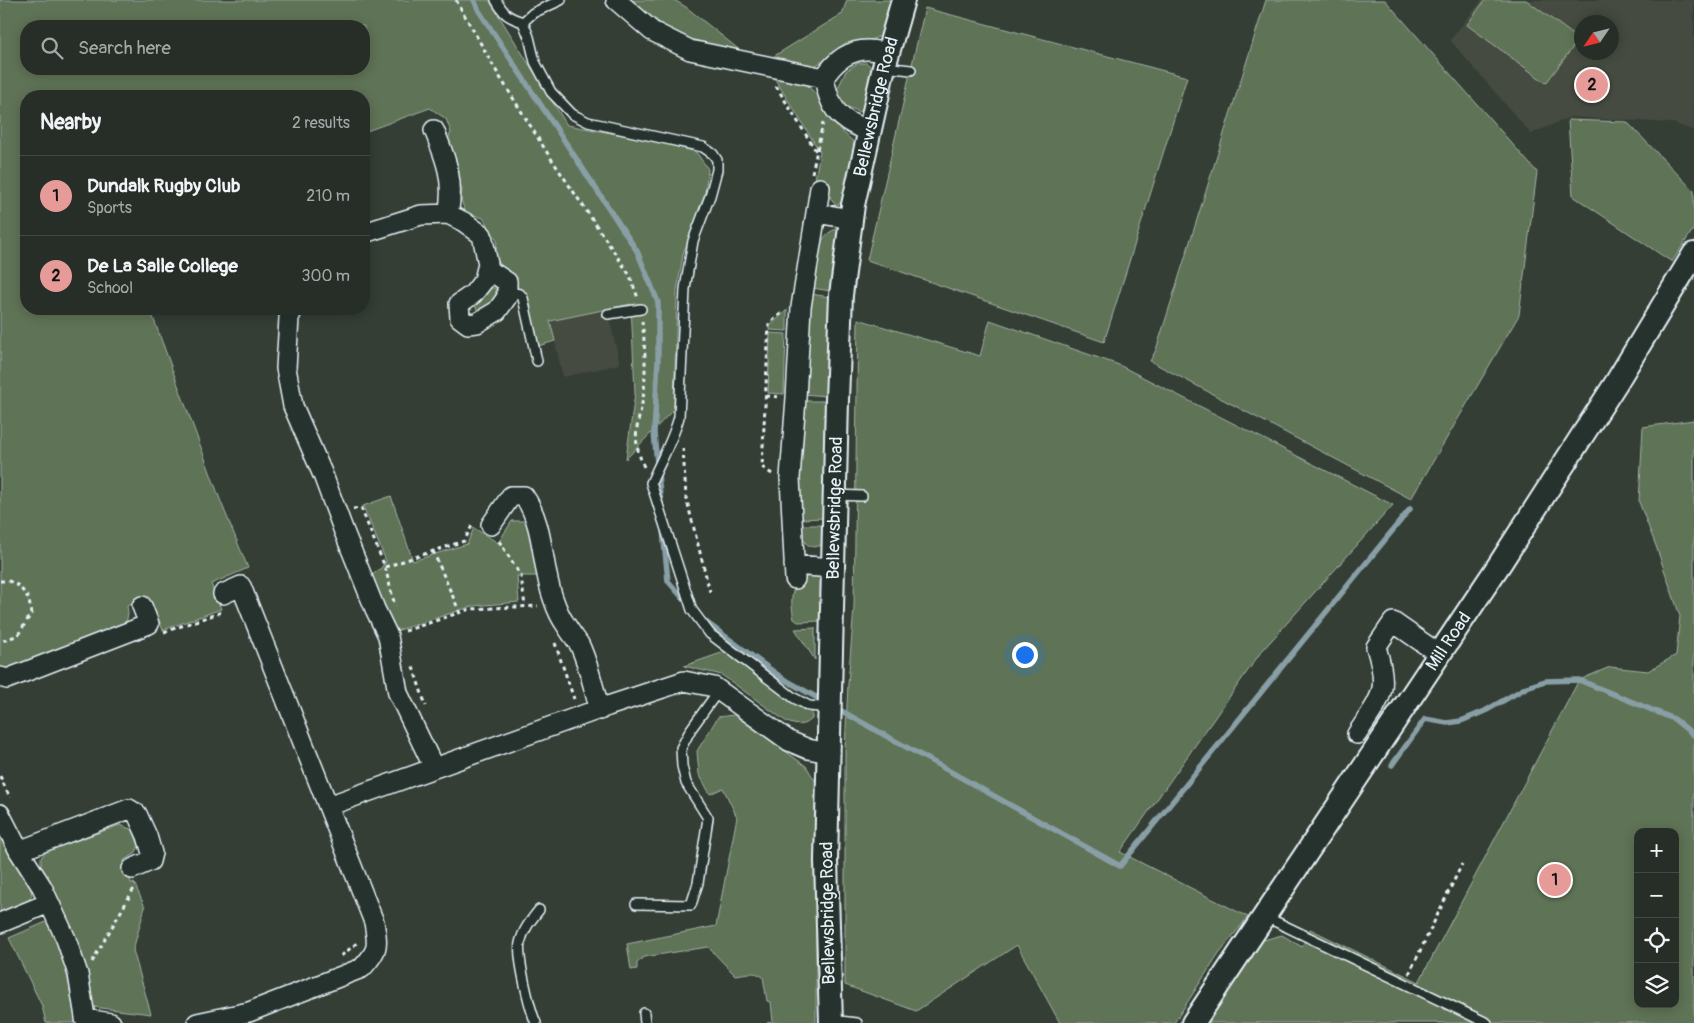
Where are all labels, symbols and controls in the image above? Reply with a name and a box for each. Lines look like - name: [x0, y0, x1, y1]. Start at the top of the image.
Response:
- north arrow: [1574, 15, 1619, 60]
- search box: [20, 20, 370, 75]
- icon: search: [38, 34, 66, 62]
- street label: Bellewsbridge Road: [848, 34, 904, 179]
- text: Search here: [78, 36, 171, 60]
- pin: 2: [1576, 66, 1608, 104]
- text: Nearby: [40, 109, 101, 136]
- text: 2 results: [292, 113, 350, 133]
- text: Dundalk Rugby Club: [87, 174, 240, 198]
- text: 1: [53, 186, 59, 206]
- text: 210 m: [306, 186, 350, 206]
- text: Sports: [87, 198, 132, 218]
- text: De La Salle College: [87, 254, 238, 278]
- text: 2: [52, 266, 60, 286]
- text: 300 m: [302, 266, 350, 286]
- text: School: [87, 278, 133, 298]
- street label: Bellewsbridge Road: [821, 436, 848, 580]
- street label: Mill Road: [1420, 608, 1476, 675]
- your location: [1012, 642, 1038, 668]
- map controls: [1634, 828, 1679, 1008]
- button: +: [1634, 828, 1679, 873]
- street label: Bellewsbridge Road: [815, 841, 841, 985]
- pin: 1: [1539, 861, 1571, 899]
- button: −: [1634, 873, 1679, 918]
- button: locate: [1634, 918, 1679, 963]
- button: layers: [1634, 963, 1679, 1008]

